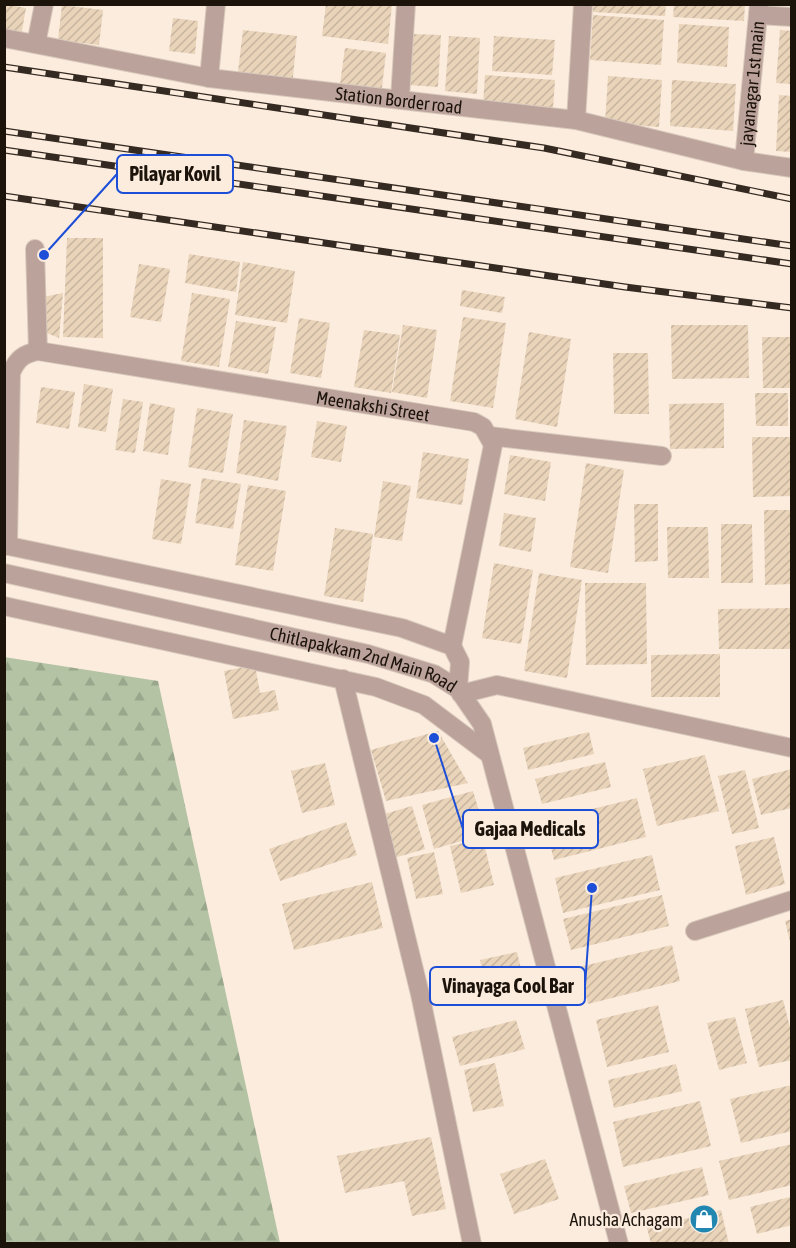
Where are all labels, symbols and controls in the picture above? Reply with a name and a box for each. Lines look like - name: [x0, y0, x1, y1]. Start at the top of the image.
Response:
- street label: jayanagar 1st main: [735, 20, 768, 148]
- street label: Station Border road: [334, 82, 464, 117]
- callout: Pilayar Kovil: [117, 155, 233, 193]
- text: Pilayar Kovil: [129, 162, 221, 185]
- street label: Meenakshi Street: [315, 386, 431, 425]
- street label: Chitlapakkam 2nd Main Road: [268, 622, 461, 696]
- callout: Gajaa Medicals: [463, 810, 598, 848]
- text: Gajaa Medicals: [474, 817, 586, 840]
- callout: Vinayaga Cool Bar: [430, 967, 585, 1005]
- text: Vinayaga Cool Bar: [441, 974, 575, 997]
- shop icon: Anusha Achagam: [688, 1203, 720, 1235]
- place label: Anusha Achagam: [570, 1209, 683, 1230]

